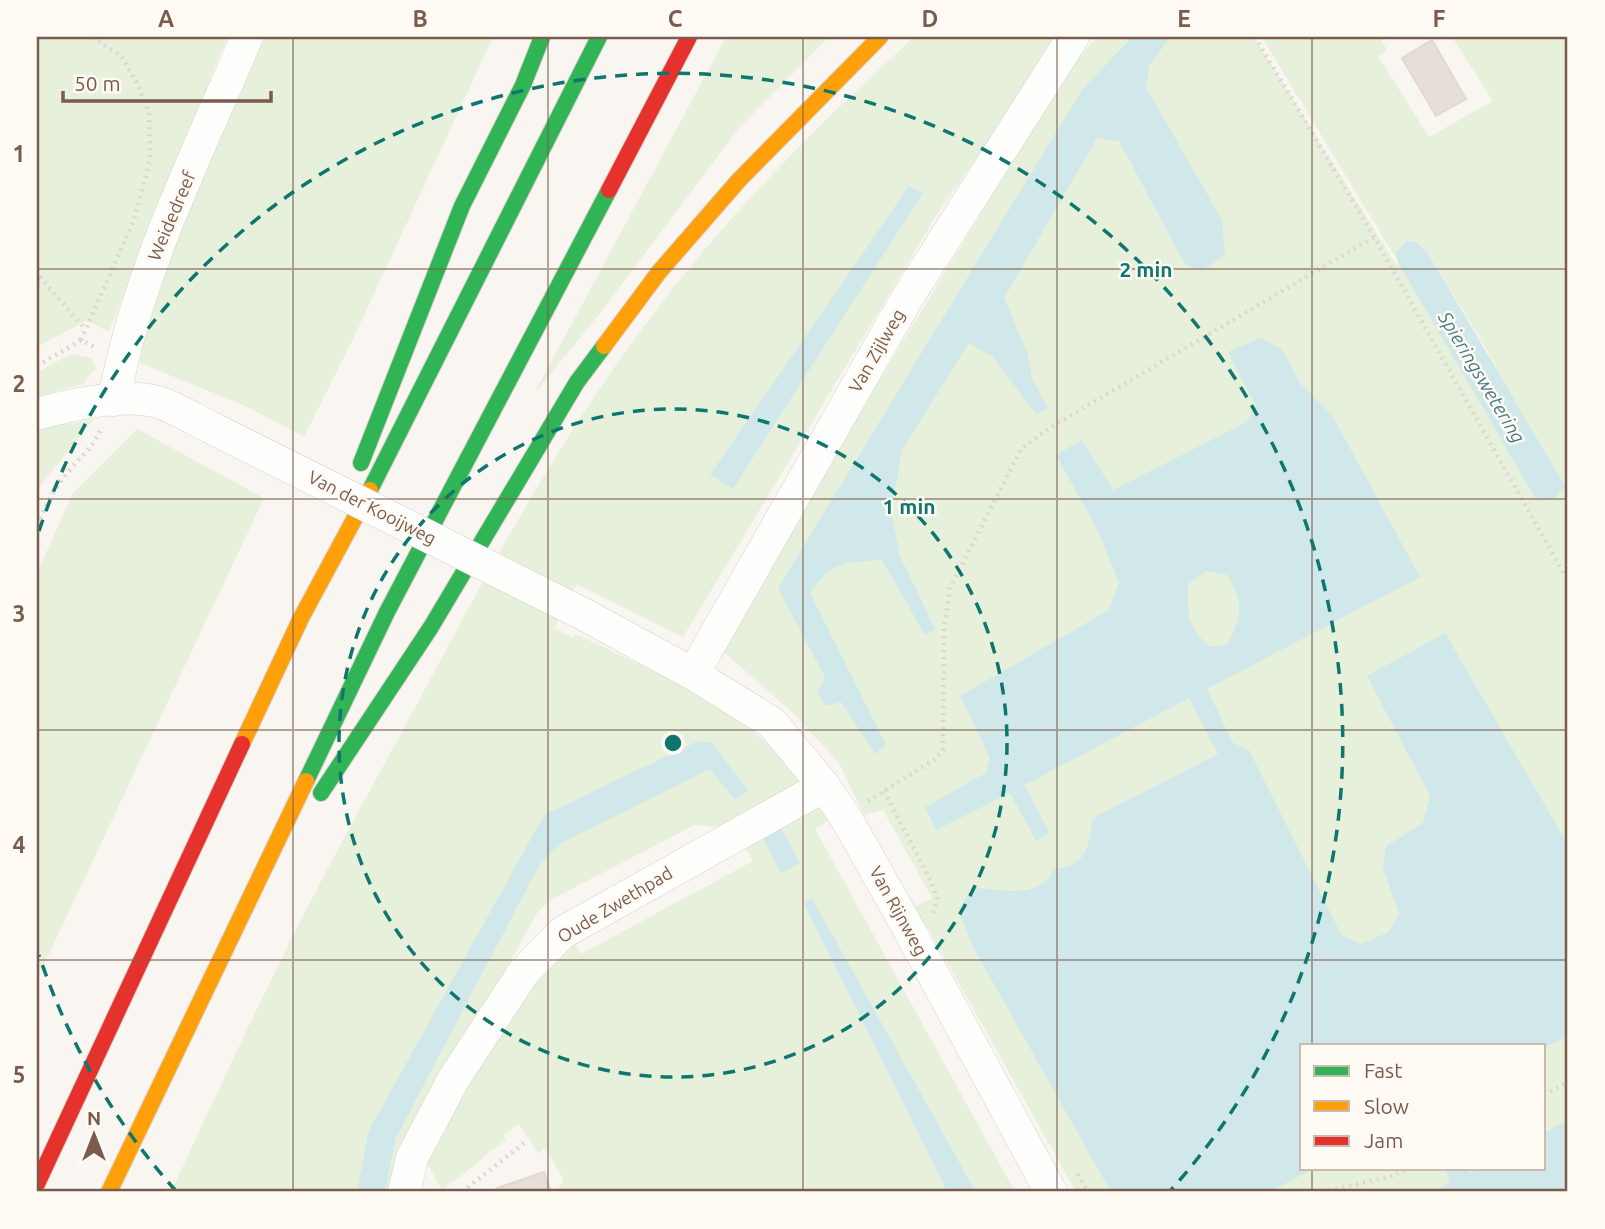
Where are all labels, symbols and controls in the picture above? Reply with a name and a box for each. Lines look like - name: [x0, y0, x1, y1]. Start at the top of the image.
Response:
- text: A: [158, 6, 174, 31]
- text: B: [412, 6, 428, 31]
- text: C: [668, 6, 683, 31]
- text: D: [922, 6, 938, 31]
- text: E: [1177, 6, 1191, 31]
- text: F: [1433, 6, 1446, 31]
- scale bar: [63, 60, 271, 104]
- text: 50 m: [74, 71, 121, 95]
- text: 1: [13, 141, 25, 166]
- street label: Weidedreef: [143, 168, 199, 263]
- text: 2 min: [1119, 257, 1173, 281]
- street label: Van Zijlweg: [844, 305, 908, 396]
- water label: Spieringswetering: [1434, 307, 1530, 447]
- text: 2: [13, 371, 25, 396]
- street label: Van der Kooijweg: [305, 466, 440, 548]
- text: 1 min: [882, 494, 936, 518]
- text: 3: [13, 601, 25, 626]
- centre of rings: [661, 731, 685, 755]
- text: 4: [13, 832, 26, 857]
- street label: Oude Zwethpad: [553, 862, 676, 946]
- street label: Van Rijnweg: [866, 862, 932, 959]
- legend: [1300, 1044, 1546, 1170]
- text: Fast: [1364, 1058, 1402, 1082]
- text: 5: [13, 1062, 25, 1087]
- text: Slow: [1364, 1094, 1409, 1118]
- north arrow: [60, 1100, 130, 1170]
- text: N: [87, 1107, 101, 1129]
- text: Jam: [1364, 1128, 1403, 1152]

